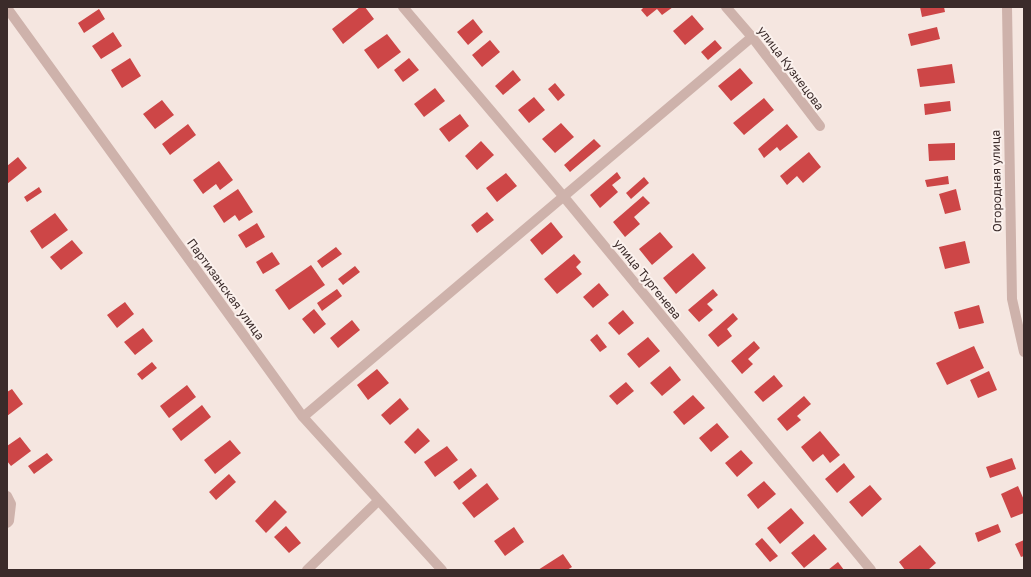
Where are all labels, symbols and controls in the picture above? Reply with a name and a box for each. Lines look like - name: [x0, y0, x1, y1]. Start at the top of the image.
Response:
- street label: улица Кузнецова: [755, 23, 827, 113]
- street label: Огородная улица: [988, 130, 1004, 232]
- street label: Партизанская улица: [184, 235, 268, 343]
- street label: улица Тургенева: [611, 236, 685, 322]

